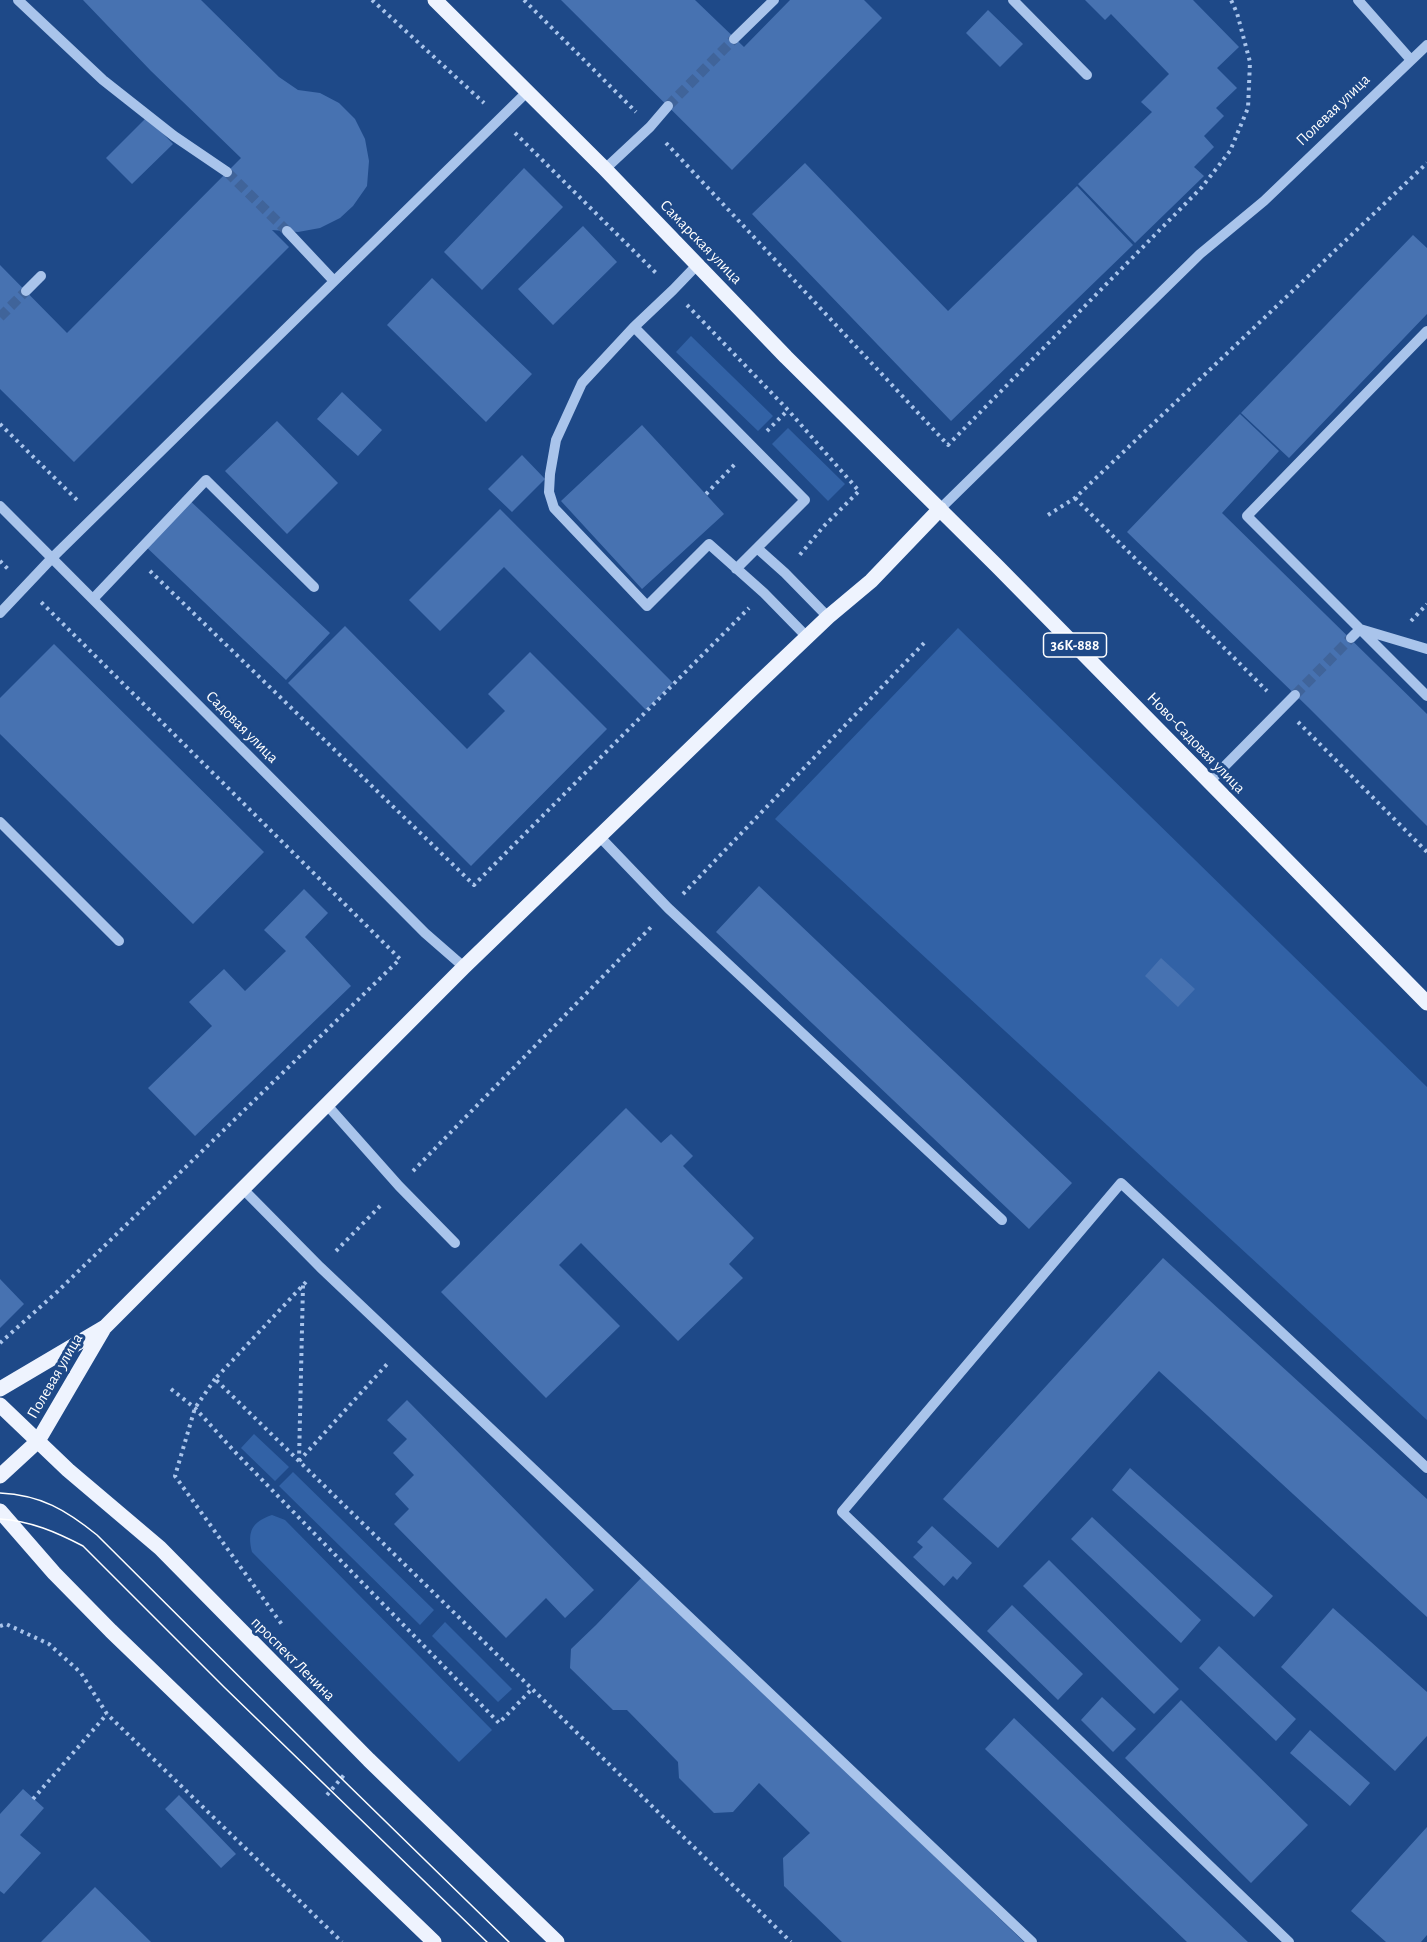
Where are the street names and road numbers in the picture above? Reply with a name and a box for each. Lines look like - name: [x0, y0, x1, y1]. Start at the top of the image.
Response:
- street label: Полевая улица: [1292, 70, 1374, 150]
- street label: Самарская улица: [656, 196, 746, 288]
- road number: 36К-888: [1044, 633, 1106, 657]
- street label: Садовая улица: [202, 687, 282, 767]
- street label: Ново-Садовая улица: [1143, 688, 1249, 798]
- street label: Полевая улица: [23, 1330, 87, 1422]
- street label: проспект Ленина: [247, 1613, 339, 1705]

